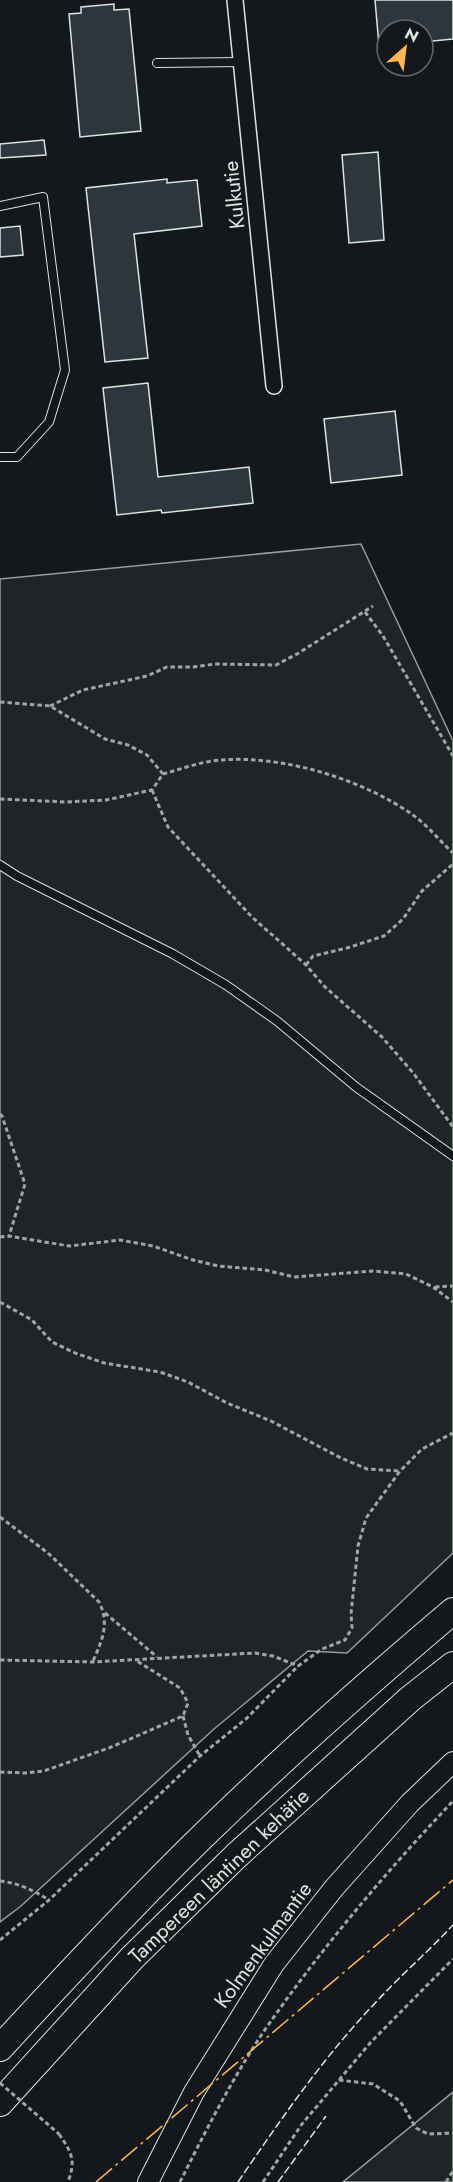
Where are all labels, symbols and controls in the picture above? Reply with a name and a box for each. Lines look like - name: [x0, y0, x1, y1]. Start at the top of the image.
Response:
- north arrow: [375, 18, 435, 78]
- text: N: [401, 22, 423, 48]
- street label: Kulkutie: [215, 159, 252, 231]
- street label: Tampereen läntinen kehätie: [122, 1781, 316, 1970]
- street label: Kolmenkulmantie: [207, 1876, 319, 2014]

